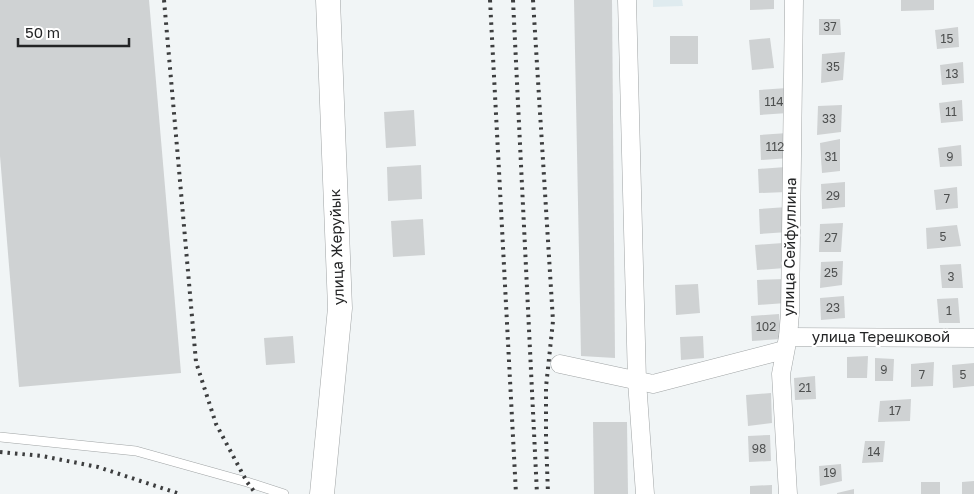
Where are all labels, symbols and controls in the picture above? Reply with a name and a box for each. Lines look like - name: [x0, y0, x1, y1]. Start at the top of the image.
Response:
- scale bar: [18, 15, 129, 47]
- house number: 37: [823, 19, 837, 34]
- text: 50 m: [25, 23, 60, 41]
- house number: 15: [941, 31, 953, 46]
- house number: 35: [826, 59, 840, 74]
- house number: 13: [946, 66, 958, 81]
- house number: 114: [765, 94, 783, 109]
- house number: 11: [945, 104, 957, 119]
- house number: 33: [822, 111, 836, 126]
- house number: 112: [766, 139, 784, 154]
- house number: 31: [825, 149, 838, 164]
- house number: 9: [946, 149, 954, 164]
- street label: улица Сейфуллина: [779, 177, 799, 317]
- street label: улица Жеруйык: [325, 188, 347, 306]
- house number: 29: [826, 188, 840, 203]
- house number: 7: [944, 191, 950, 206]
- house number: 5: [940, 229, 947, 244]
- house number: 27: [824, 230, 838, 245]
- house number: 25: [824, 265, 838, 280]
- house number: 3: [947, 269, 955, 284]
- house number: 23: [826, 300, 840, 315]
- house number: 1: [946, 303, 952, 318]
- house number: 102: [756, 319, 776, 334]
- street label: улица Терешковой: [812, 327, 950, 345]
- house number: 9: [880, 362, 888, 377]
- house number: 7: [919, 367, 925, 382]
- house number: 5: [960, 367, 967, 382]
- house number: 21: [799, 380, 812, 395]
- house number: 17: [889, 403, 901, 418]
- house number: 98: [752, 441, 766, 456]
- house number: 14: [867, 444, 881, 459]
- house number: 19: [823, 465, 837, 480]

